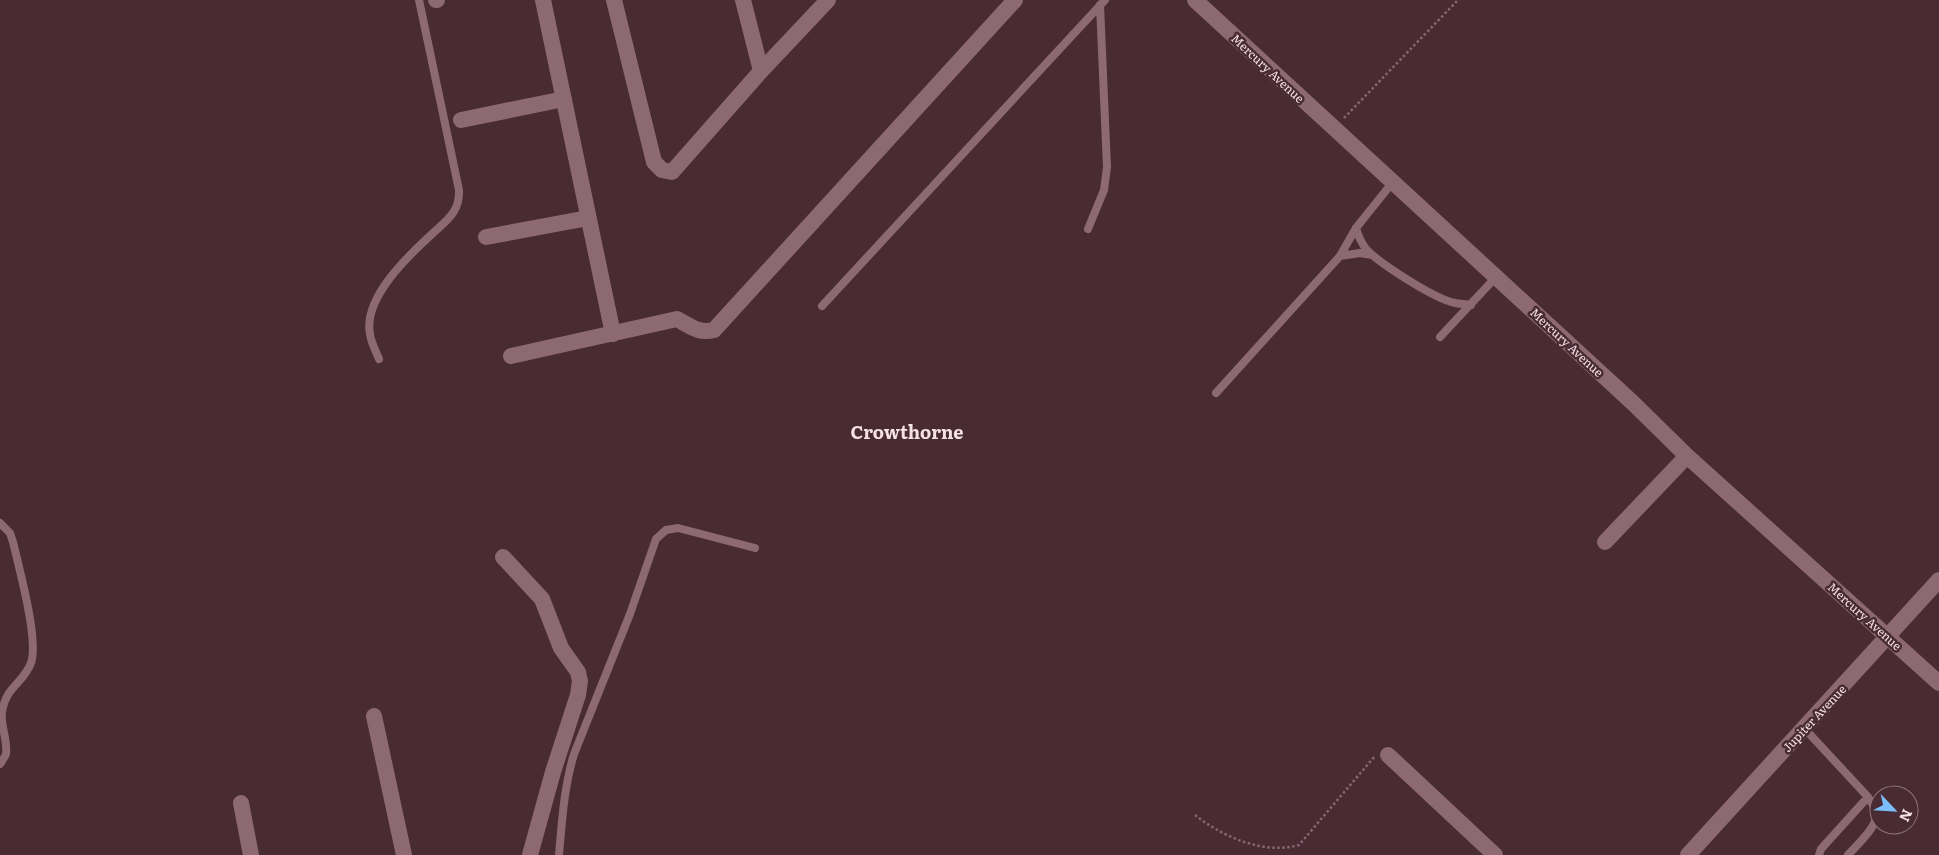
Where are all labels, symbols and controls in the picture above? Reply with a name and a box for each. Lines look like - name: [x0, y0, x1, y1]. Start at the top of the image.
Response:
- street label: Mercury Avenue: [1227, 29, 1309, 107]
- street label: Mercury Avenue: [1526, 303, 1608, 381]
- district label: Crowthorne: [850, 418, 964, 445]
- street label: Mercury Avenue: [1824, 578, 1906, 654]
- street label: Jupiter Avenue: [1778, 680, 1850, 756]
- north arrow: [1869, 785, 1919, 835]
- text: N: [1895, 806, 1918, 826]

